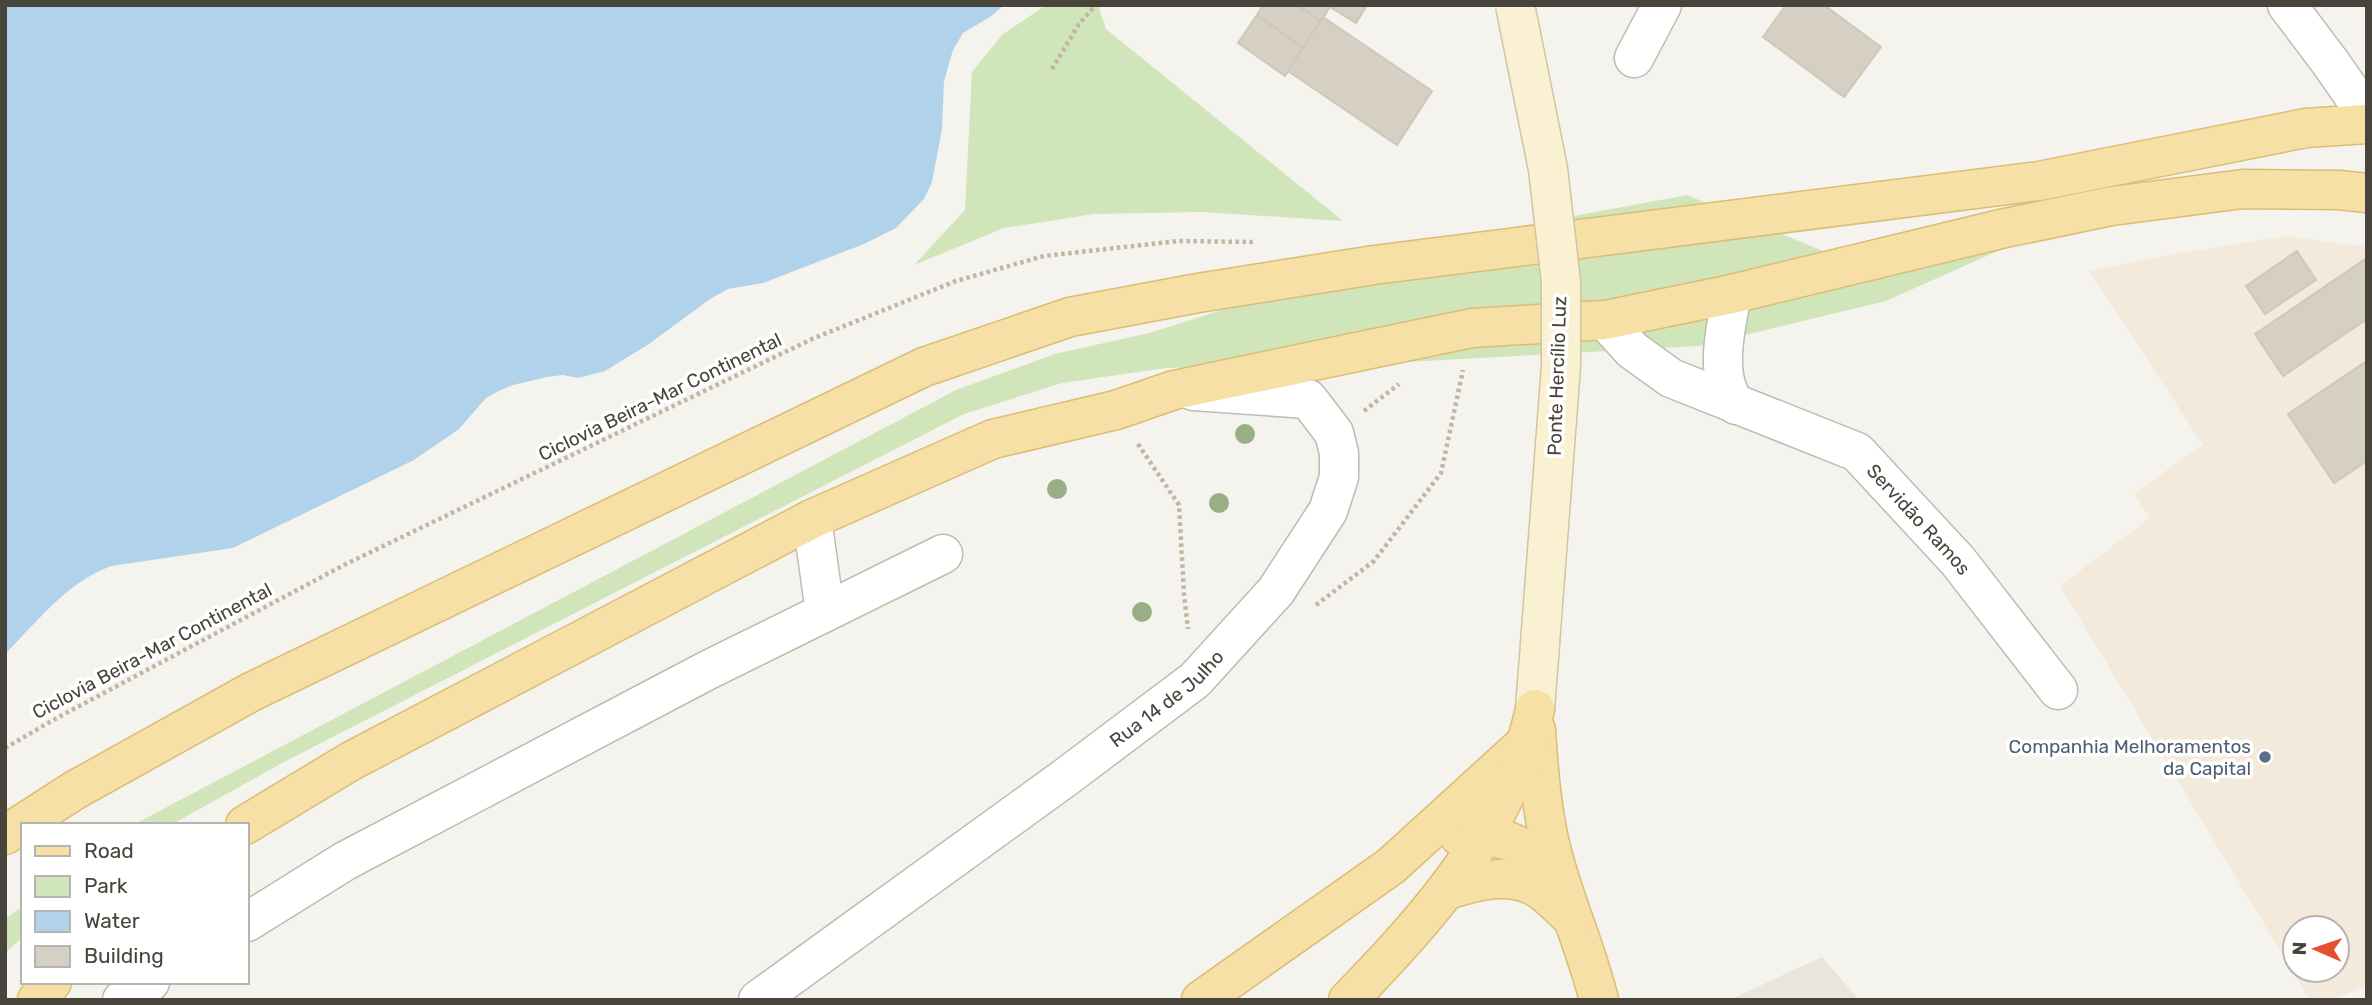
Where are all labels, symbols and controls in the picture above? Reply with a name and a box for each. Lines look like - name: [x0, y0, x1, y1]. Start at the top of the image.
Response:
- street label: Ponte Hercílio Luz: [1543, 296, 1571, 456]
- street label: Ciclovia Beira-Mar Continental: [535, 328, 785, 466]
- street label: Servidão Ramos: [1862, 459, 1976, 579]
- street label: Ciclovia Beira-Mar Continental: [28, 578, 276, 724]
- street label: Rua 14 de Julho: [1105, 645, 1228, 752]
- place label: Companhia Melhoramentos da Capital: [2009, 735, 2251, 780]
- marker: Companhia Melhoramentos da Capital: [2257, 749, 2273, 765]
- legend: [21, 823, 248, 984]
- text: Road: [84, 838, 134, 863]
- text: Park: [84, 873, 128, 898]
- text: Water: [84, 908, 140, 933]
- north arrow: [2281, 914, 2351, 984]
- text: N: [2288, 941, 2311, 956]
- text: Building: [84, 943, 164, 968]

